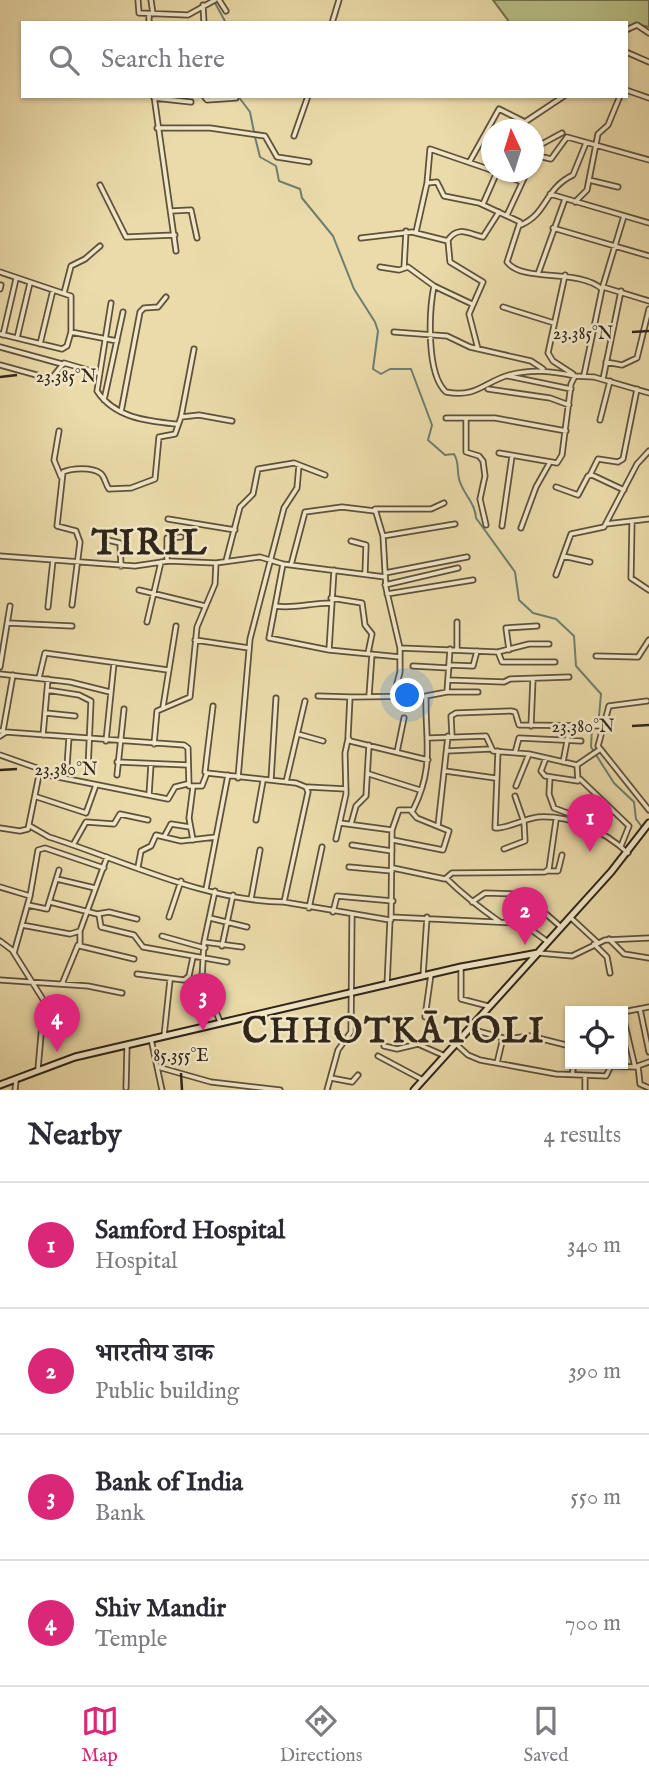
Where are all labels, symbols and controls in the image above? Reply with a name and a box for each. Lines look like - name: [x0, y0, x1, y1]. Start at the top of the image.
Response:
- search box: [21, 21, 628, 98]
- icon: search: [45, 41, 83, 79]
- text: Search here: [101, 43, 225, 76]
- north arrow: [481, 119, 544, 182]
- text: 23.385°N: [553, 323, 614, 346]
- text: 23.385°N: [36, 366, 97, 389]
- district label: TIRIL: [91, 522, 208, 567]
- your location: [390, 678, 424, 712]
- text: 23.380°N: [552, 716, 615, 739]
- text: 23.380°N: [35, 759, 98, 782]
- pin: 1: [567, 794, 613, 852]
- pin: 2: [502, 887, 548, 945]
- pin: 3: [180, 973, 226, 1031]
- pin: 4: [34, 994, 80, 1052]
- map controls: [565, 1006, 628, 1069]
- button: locate: [565, 1006, 628, 1069]
- district label: CHHOTKĀTOLI: [242, 1010, 546, 1055]
- text: 85.355°E: [153, 1045, 209, 1068]
- text: Nearby: [28, 1117, 121, 1155]
- text: 4 results: [543, 1121, 621, 1150]
- text: Samford Hospital: [95, 1214, 285, 1247]
- text: 1: [47, 1231, 55, 1260]
- text: 340 m: [567, 1231, 621, 1260]
- text: Hospital: [95, 1247, 177, 1276]
- text: भारतीय डाक: [95, 1337, 214, 1370]
- text: 2: [46, 1357, 56, 1386]
- text: 390 m: [568, 1357, 621, 1386]
- text: Public building: [95, 1377, 239, 1406]
- text: Bank of India: [95, 1466, 243, 1499]
- text: 3: [47, 1483, 55, 1512]
- text: 550 m: [570, 1483, 621, 1512]
- text: Bank: [95, 1499, 145, 1528]
- text: Shiv Mandir: [95, 1592, 226, 1625]
- text: 4: [45, 1609, 57, 1638]
- text: 700 m: [565, 1609, 621, 1638]
- text: Temple: [95, 1625, 167, 1654]
- tab: Map: [81, 1702, 119, 1768]
- tab: Directions: [280, 1702, 362, 1768]
- tab: Saved: [523, 1702, 568, 1768]

